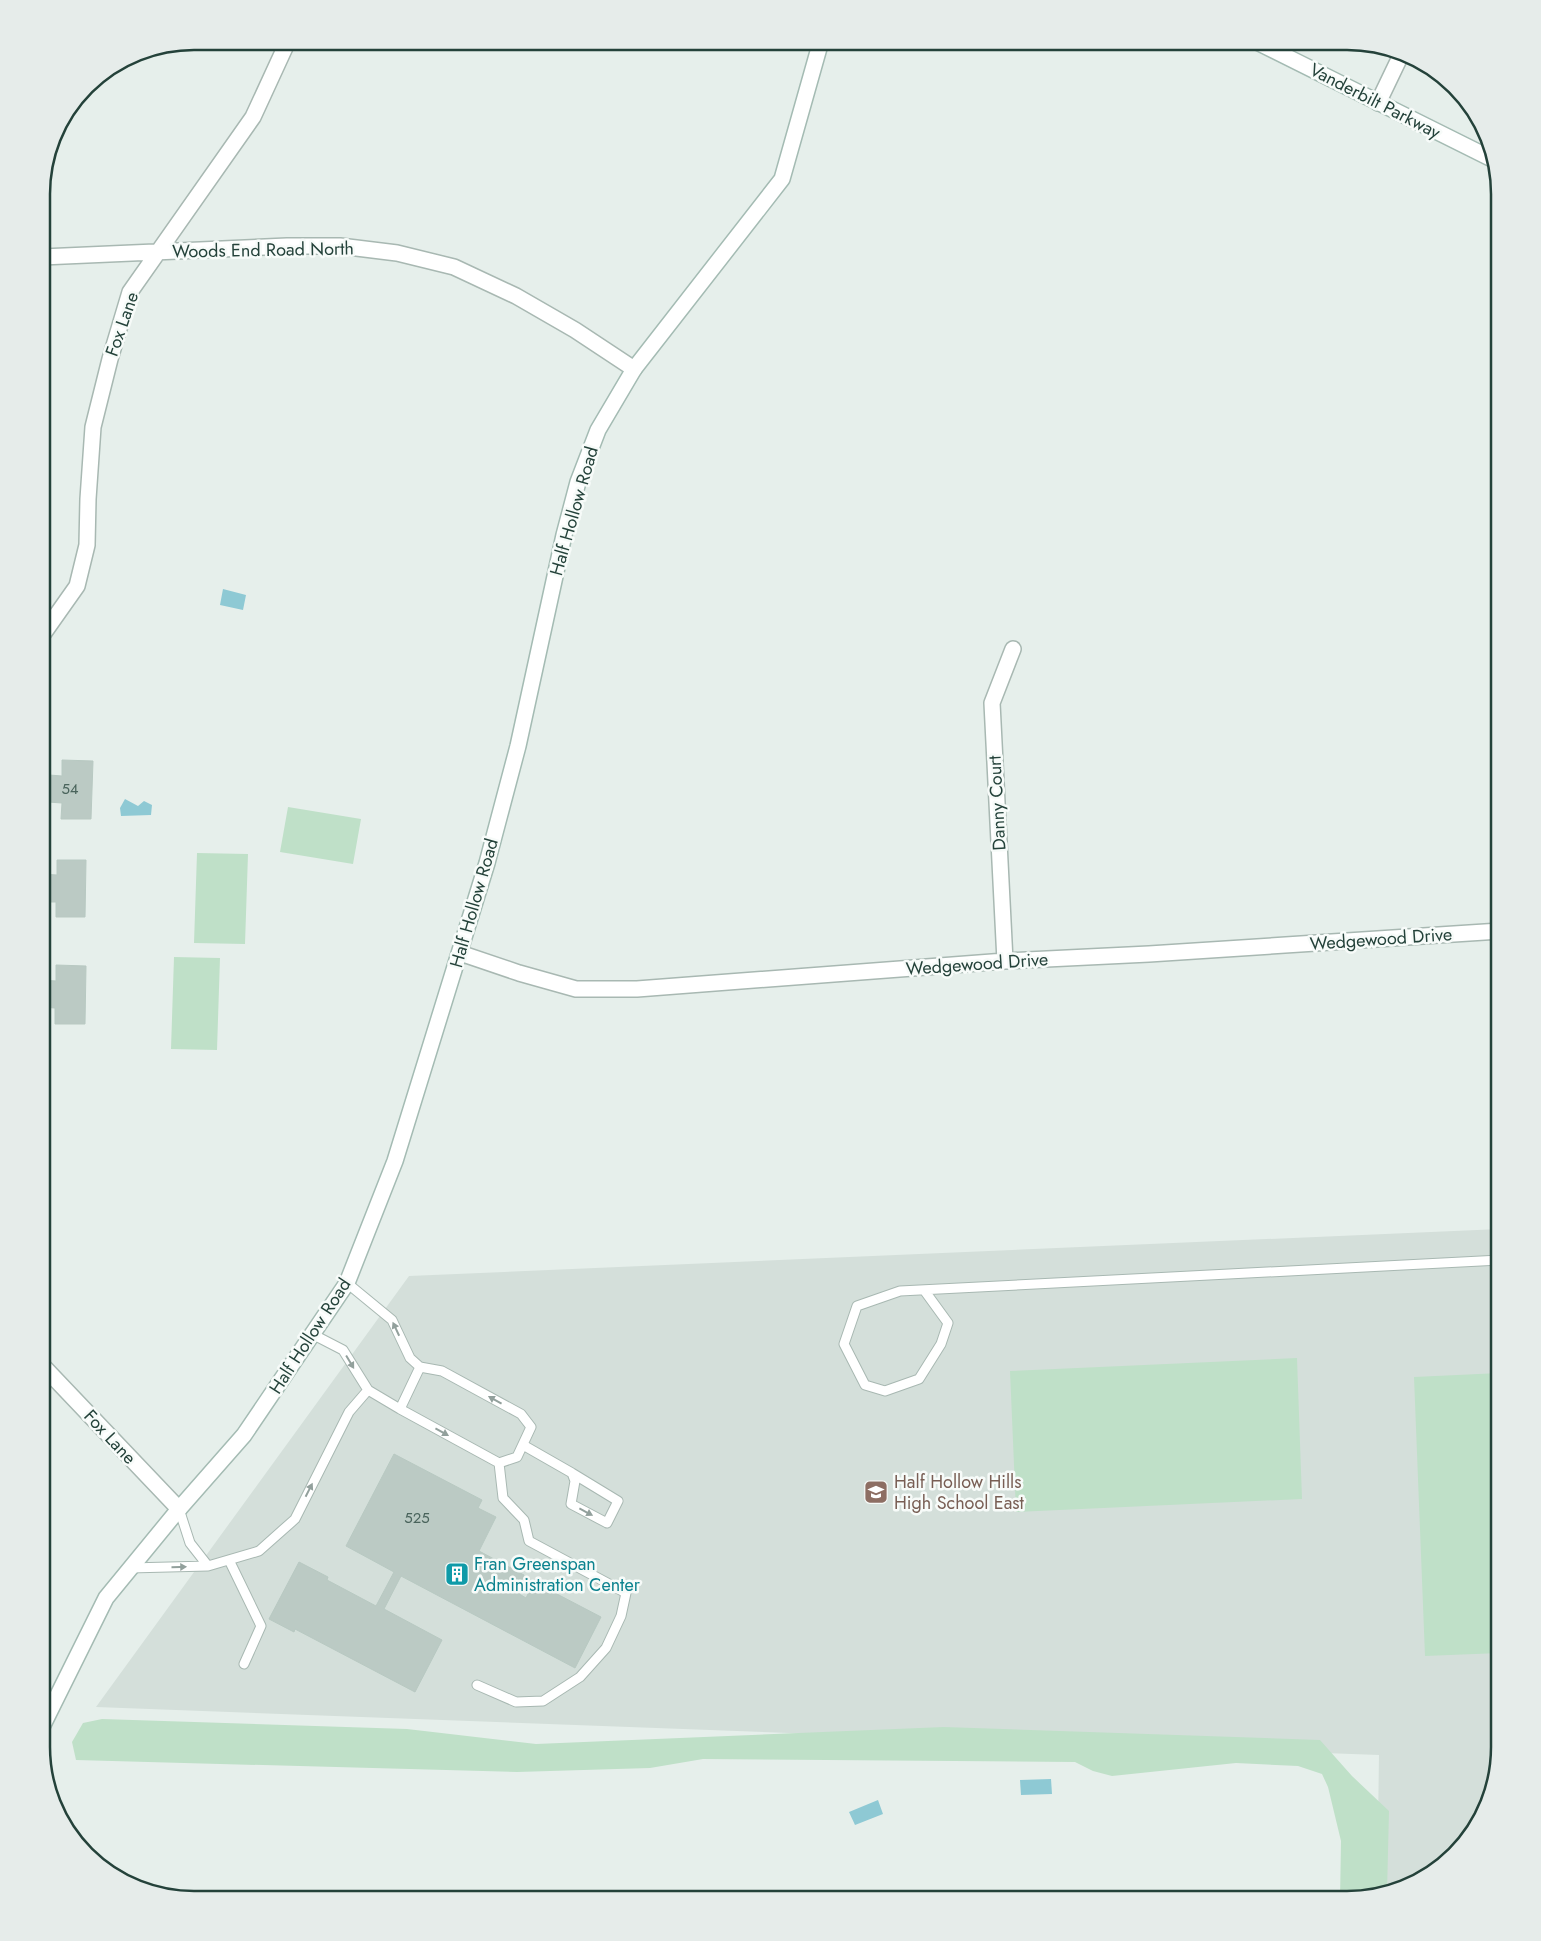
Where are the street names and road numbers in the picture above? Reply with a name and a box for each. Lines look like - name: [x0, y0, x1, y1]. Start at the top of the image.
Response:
- street label: Vanderbilt Parkway: [1305, 57, 1445, 145]
- street label: Woods End Road North: [172, 235, 354, 265]
- street label: Fox Lane: [99, 288, 145, 360]
- street label: Half Hollow Road: [543, 443, 605, 579]
- street label: Danny Court: [981, 754, 1012, 851]
- street label: Half Hollow Road: [443, 835, 505, 971]
- street label: Wedgewood Drive: [1309, 921, 1453, 957]
- street label: Wedgewood Drive: [905, 946, 1049, 982]
- street label: Half Hollow Road: [263, 1273, 357, 1399]
- street label: Fox Lane: [78, 1404, 142, 1470]

